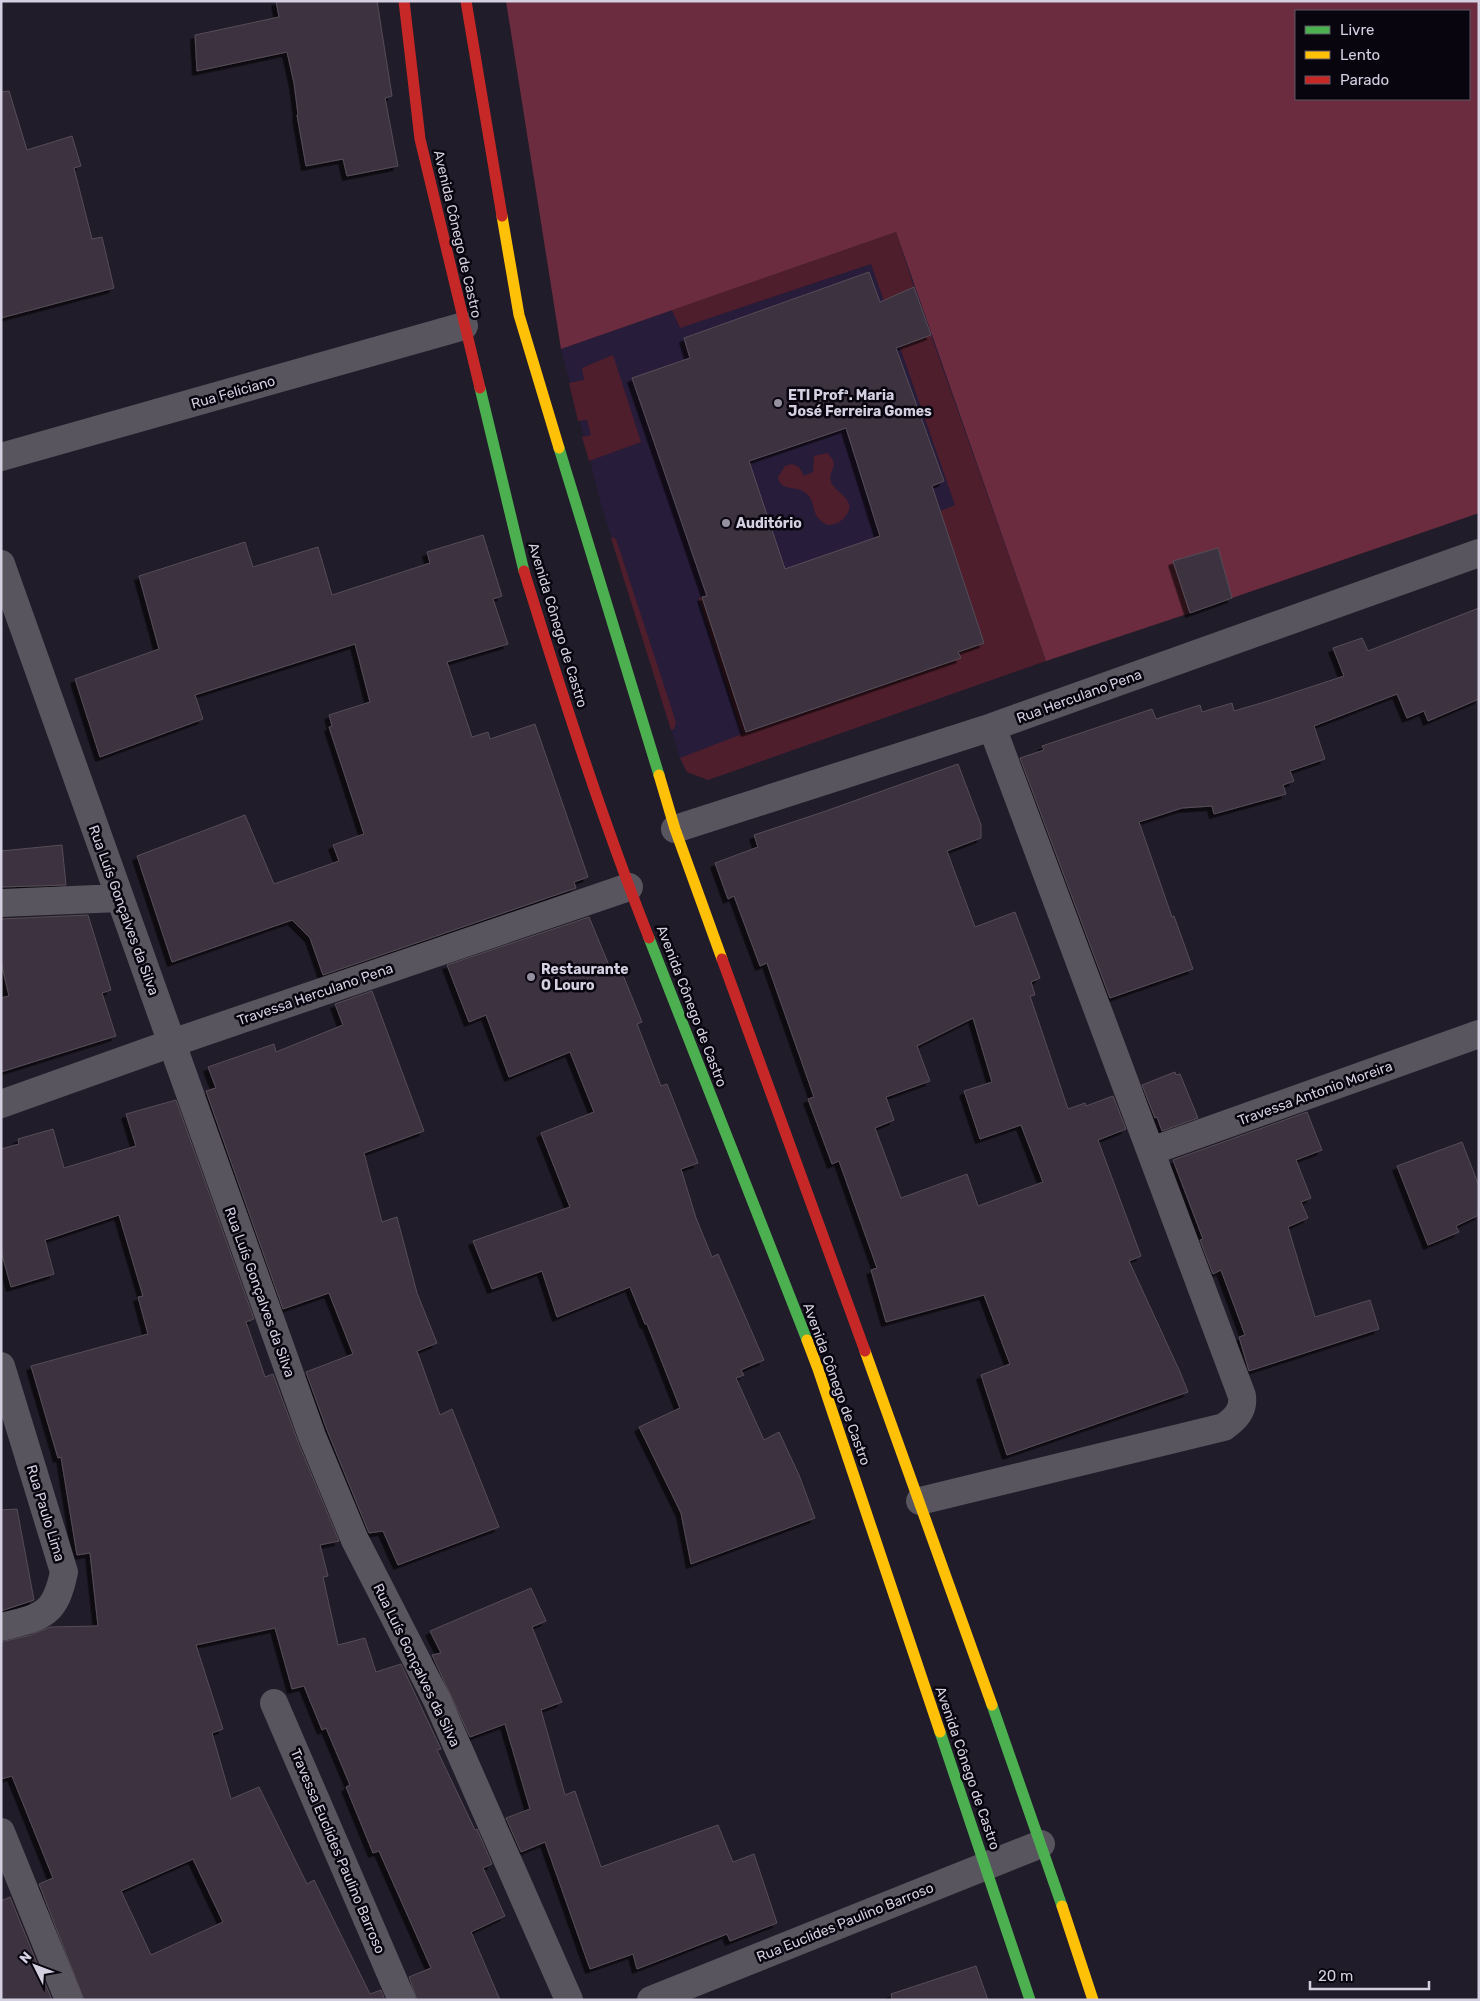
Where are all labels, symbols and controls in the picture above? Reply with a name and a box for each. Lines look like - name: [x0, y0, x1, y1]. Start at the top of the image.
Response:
- legend: [1295, 10, 1470, 100]
- text: Livre: [1340, 21, 1374, 39]
- text: Lento: [1340, 46, 1380, 64]
- text: Parado: [1340, 71, 1389, 89]
- street label: Avenida Cônego de Castro: [430, 149, 485, 320]
- street label: Rua Feliciano: [189, 372, 277, 413]
- place label: ETI Profª. Maria José Ferreira Gomes: [788, 387, 932, 420]
- marker: ETI Profª. Maria José Ferreira Gomes: [772, 397, 784, 409]
- place label: Auditório: [736, 515, 802, 532]
- marker: Auditório: [720, 517, 732, 529]
- street label: Avenida Cônego de Castro: [524, 541, 591, 710]
- street label: Rua Herculano Pena: [1014, 666, 1144, 727]
- street label: Rua Luís Gonçalves da Silva: [85, 823, 162, 998]
- street label: Avenida Cônego de Castro: [653, 923, 730, 1089]
- street label: Travessa Herculano Pena: [235, 960, 395, 1029]
- place label: Restaurante O Louro: [541, 961, 629, 994]
- marker: Restaurante O Louro: [525, 971, 537, 983]
- street label: Travessa Antonio Moreira: [1236, 1058, 1395, 1129]
- street label: Rua Luís Gonçalves da Silva: [221, 1205, 298, 1380]
- street label: Avenida Cônego de Castro: [799, 1301, 874, 1468]
- street label: Rua Paulo Lima: [23, 1463, 68, 1563]
- street label: Rua Luís Gonçalves da Silva: [369, 1581, 464, 1750]
- street label: Avenida Cônego de Castro: [932, 1684, 1004, 1852]
- street label: Travessa Euclides Paulino Barroso: [287, 1746, 389, 1956]
- street label: Rua Euclides Paulino Barroso: [754, 1879, 936, 1966]
- north arrow: [10, 1941, 60, 1991]
- text: N: [16, 1948, 35, 1967]
- scale bar: [1310, 1958, 1429, 1990]
- text: 20 m: [1318, 1967, 1353, 1985]

